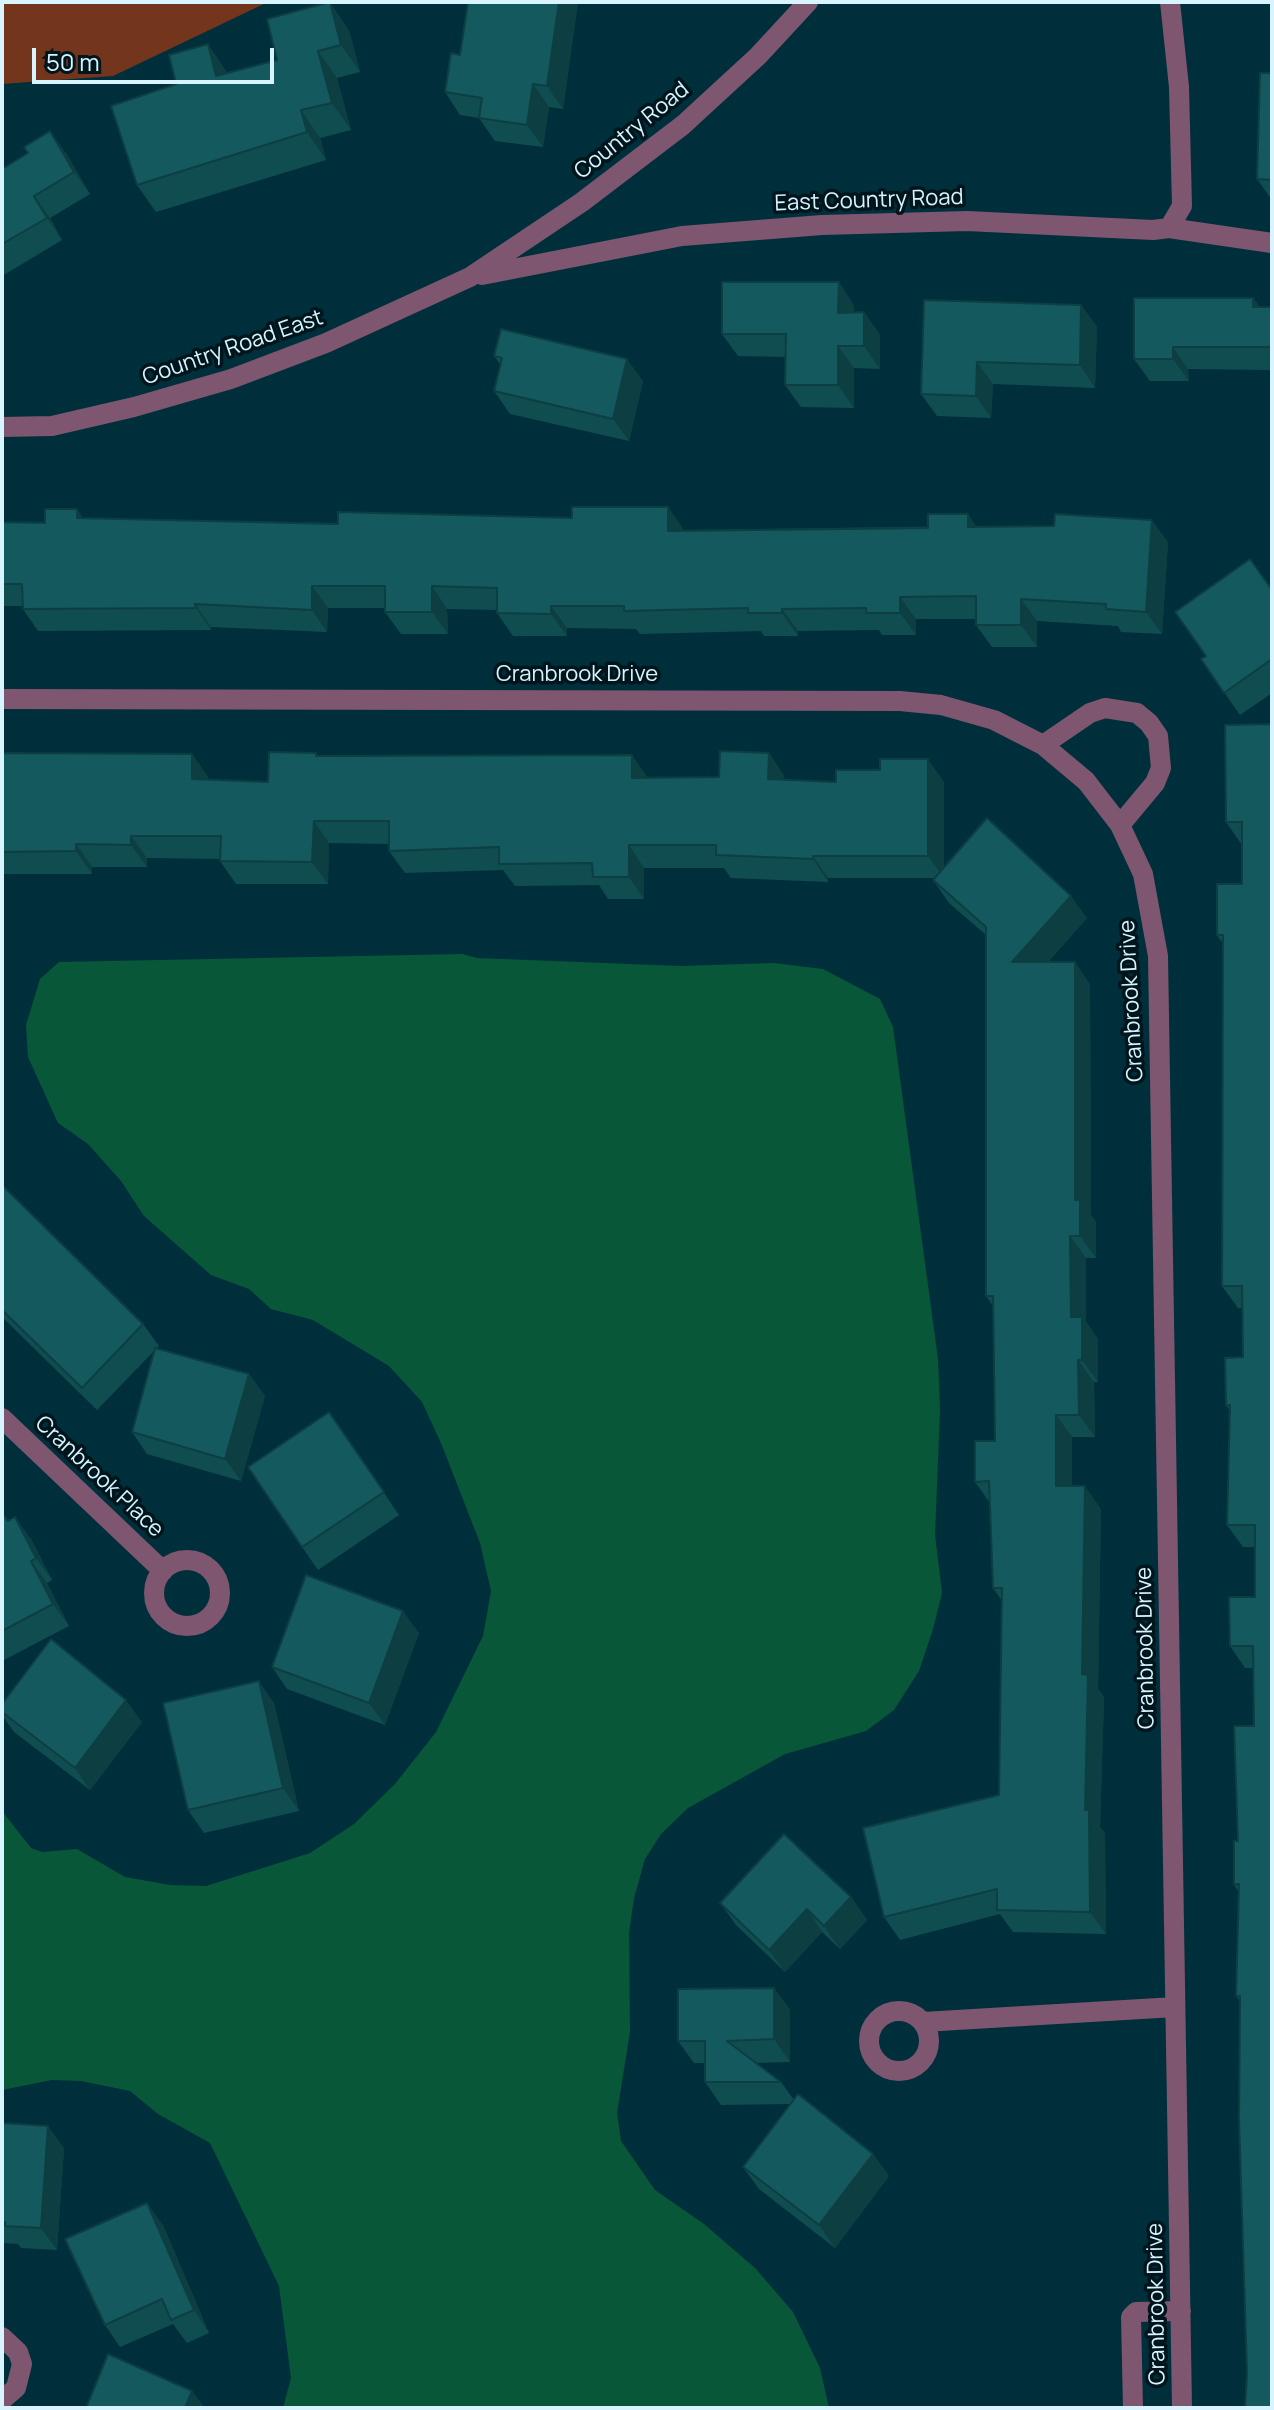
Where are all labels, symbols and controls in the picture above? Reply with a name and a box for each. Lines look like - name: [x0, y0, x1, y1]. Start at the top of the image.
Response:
- scale bar: [36, 32, 278, 82]
- text: 50 m: [46, 45, 100, 78]
- street label: Country Road: [569, 77, 695, 185]
- street label: East Country Road: [774, 185, 964, 217]
- street label: Country Road East: [139, 305, 327, 391]
- street label: Cranbrook Drive: [496, 662, 658, 688]
- street label: Cranbrook Drive: [1115, 919, 1149, 1083]
- street label: Cranbrook Place: [29, 1411, 169, 1543]
- street label: Cranbrook Drive: [1131, 1567, 1161, 1729]
- street label: Cranbrook Drive: [1142, 2223, 1172, 2385]

